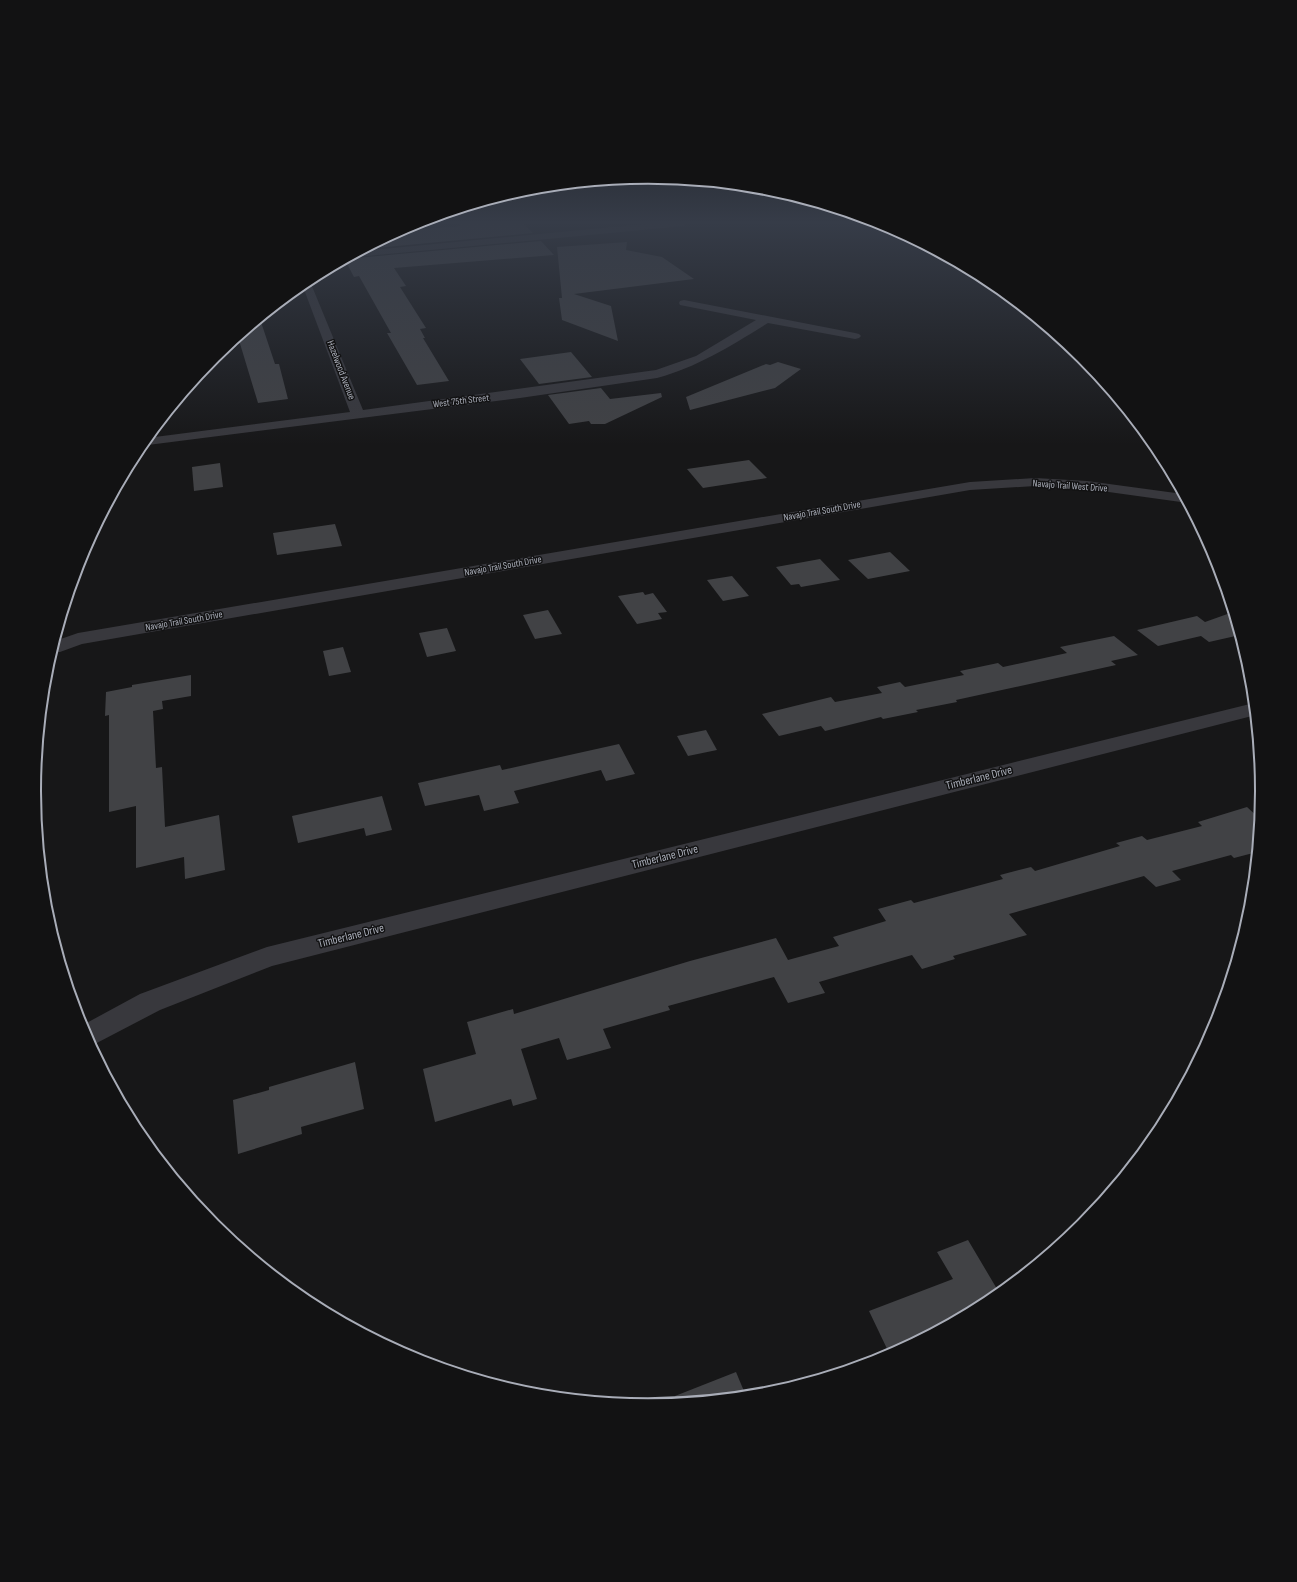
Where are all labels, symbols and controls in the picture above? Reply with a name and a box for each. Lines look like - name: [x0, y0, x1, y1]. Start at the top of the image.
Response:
- street label: Hazelwood Avenue: [324, 339, 358, 401]
- street label: West 75th Street: [432, 392, 490, 410]
- street label: Navajo Trail West Drive: [1032, 477, 1108, 495]
- street label: Navajo Trail South Drive: [782, 498, 862, 524]
- street label: Navajo Trail South Drive: [463, 553, 543, 579]
- street label: Navajo Trail South Drive: [144, 608, 224, 634]
- street label: Timberlane Drive: [944, 762, 1014, 793]
- street label: Timberlane Drive: [630, 841, 700, 872]
- street label: Timberlane Drive: [316, 920, 386, 951]

